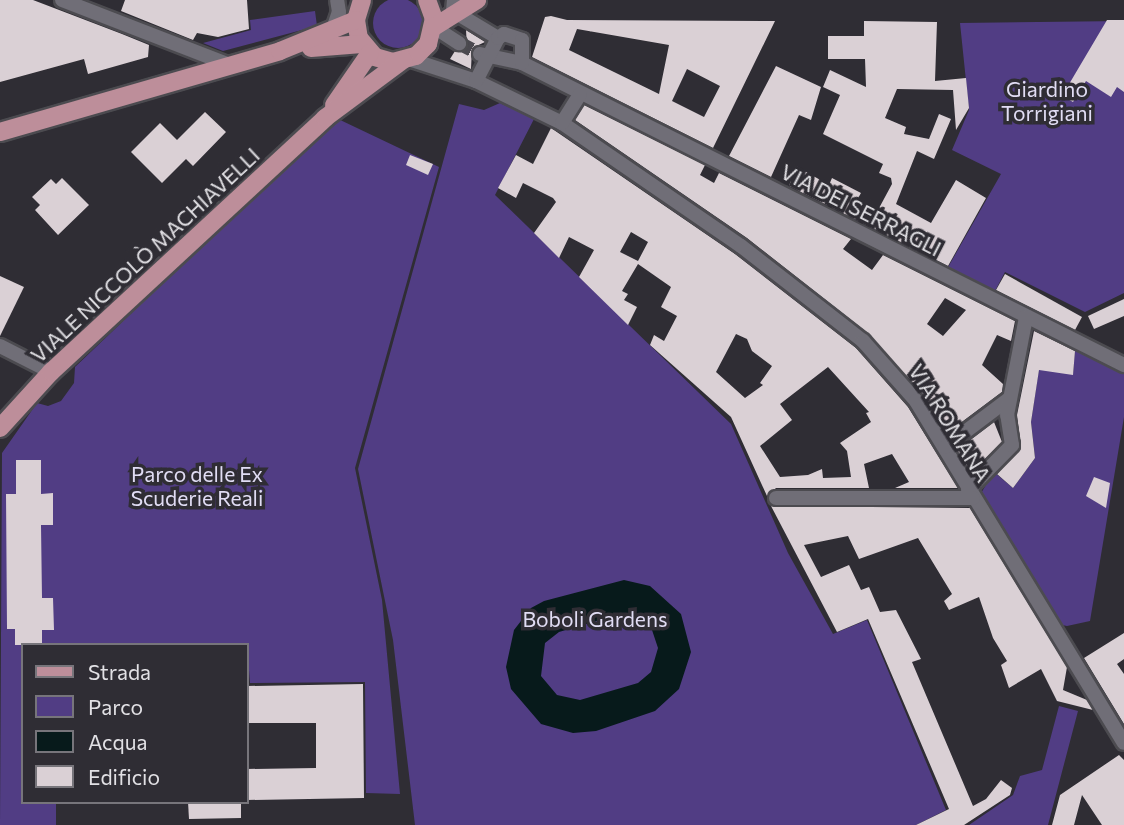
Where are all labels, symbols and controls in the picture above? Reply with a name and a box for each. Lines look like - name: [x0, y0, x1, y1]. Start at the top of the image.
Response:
- park label: Giardino Torrigiani: [1001, 76, 1093, 126]
- street label: VIALE NICCOLÒ MACHIAVELLI: [25, 142, 265, 368]
- street label: VIA DEI SERRAGLI: [777, 159, 945, 261]
- street label: VIA ROMANA: [904, 359, 996, 487]
- park label: Parco delle Ex Scuderie Reali: [131, 461, 263, 511]
- park label: Boboli Gardens: [522, 606, 668, 632]
- legend: [21, 643, 248, 804]
- text: Strada: [88, 659, 151, 684]
- text: Parco: [88, 694, 143, 719]
- text: Acqua: [88, 729, 147, 754]
- text: Edificio: [88, 764, 160, 789]

